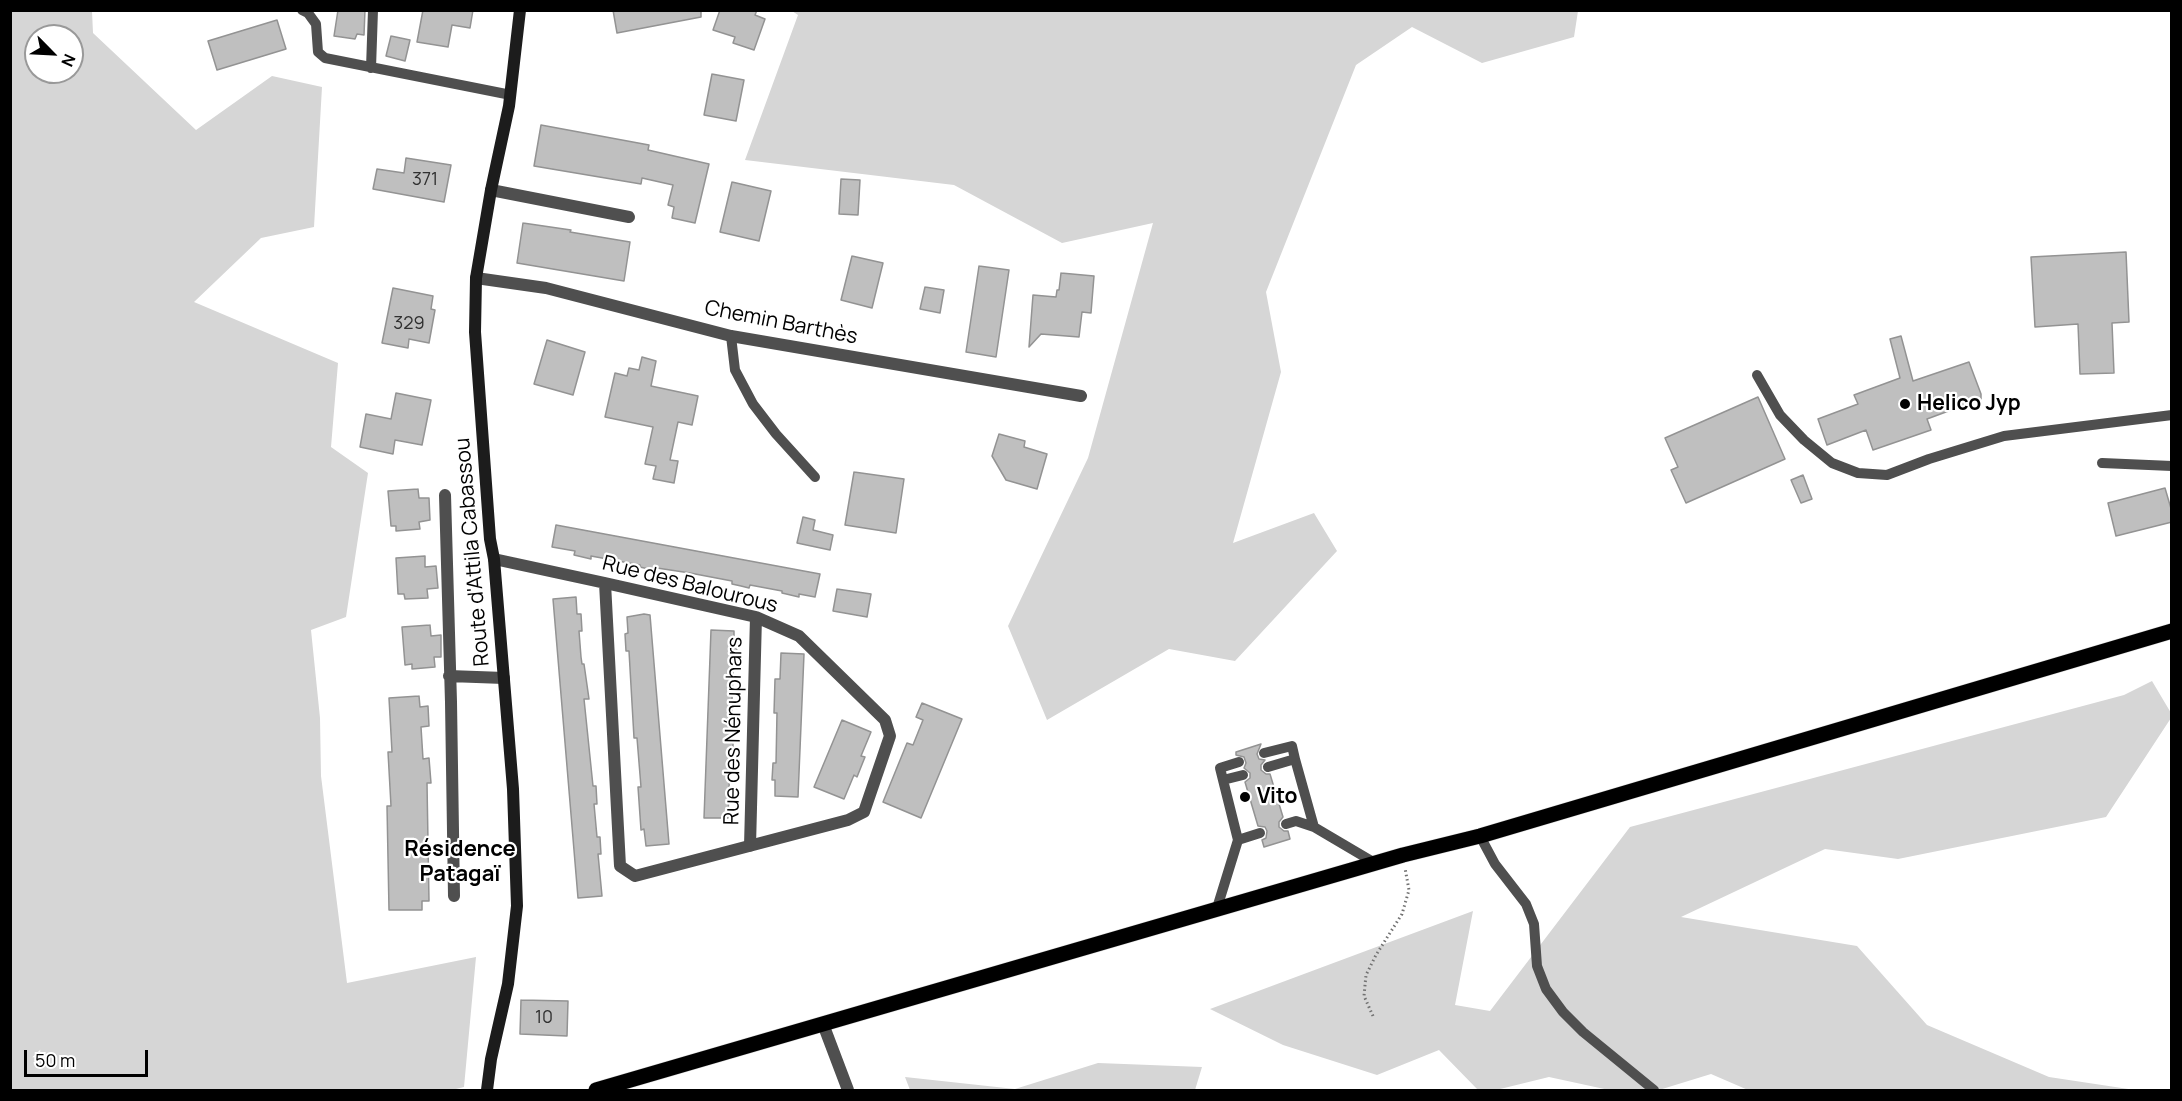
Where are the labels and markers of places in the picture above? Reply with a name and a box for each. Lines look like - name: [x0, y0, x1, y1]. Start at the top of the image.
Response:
- place label: Helico Jyp: [1917, 391, 2021, 417]
- marker: Helico Jyp: [1898, 397, 1912, 411]
- place label: Vito: [1257, 784, 1297, 810]
- marker: Vito: [1238, 790, 1252, 804]

